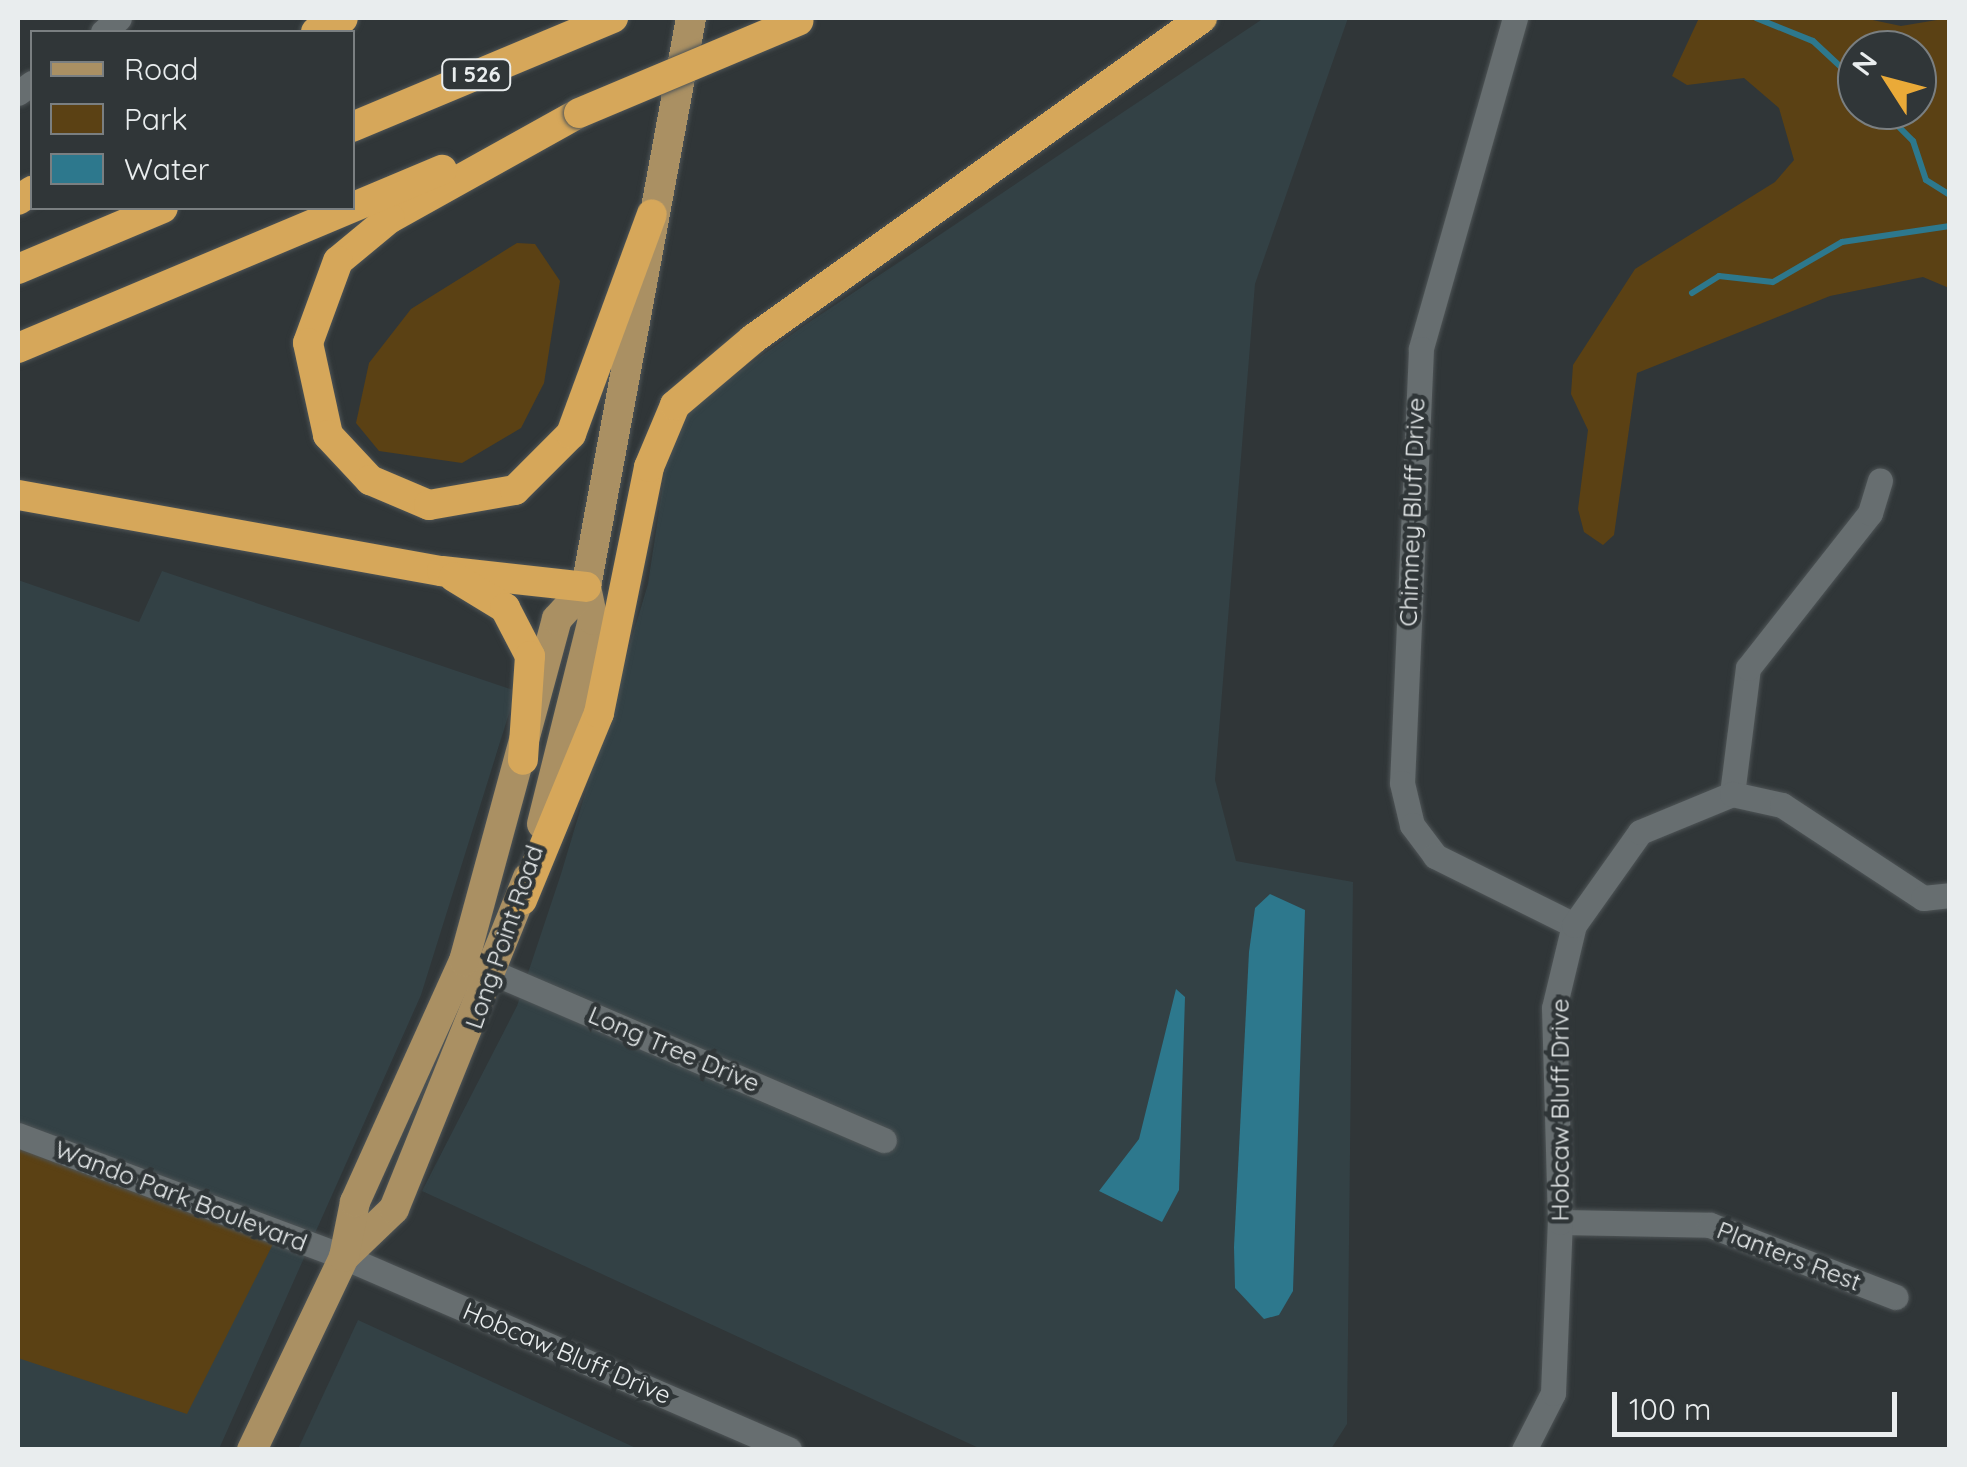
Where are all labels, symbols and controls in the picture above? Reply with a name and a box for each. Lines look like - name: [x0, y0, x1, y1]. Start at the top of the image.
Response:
- legend: [30, 30, 355, 210]
- north arrow: [1837, 30, 1937, 130]
- text: N: [1844, 45, 1884, 82]
- text: Road: [124, 50, 198, 88]
- road number: I 526: [441, 58, 511, 92]
- text: Park: [124, 100, 188, 138]
- text: Water: [124, 150, 209, 188]
- street label: Chimney Bluff Drive: [1393, 397, 1431, 627]
- street label: Long Point Road: [459, 841, 549, 1033]
- street label: Long Tree Drive: [584, 999, 764, 1099]
- street label: Hobcaw Bluff Drive: [1545, 999, 1575, 1221]
- street label: Wando Park Boulevard: [51, 1134, 311, 1258]
- street label: Planters Rest: [1713, 1215, 1865, 1297]
- street label: Hobcaw Bluff Drive: [459, 1296, 675, 1410]
- scale bar: [1617, 1372, 1902, 1434]
- text: 100 m: [1629, 1390, 1711, 1428]

